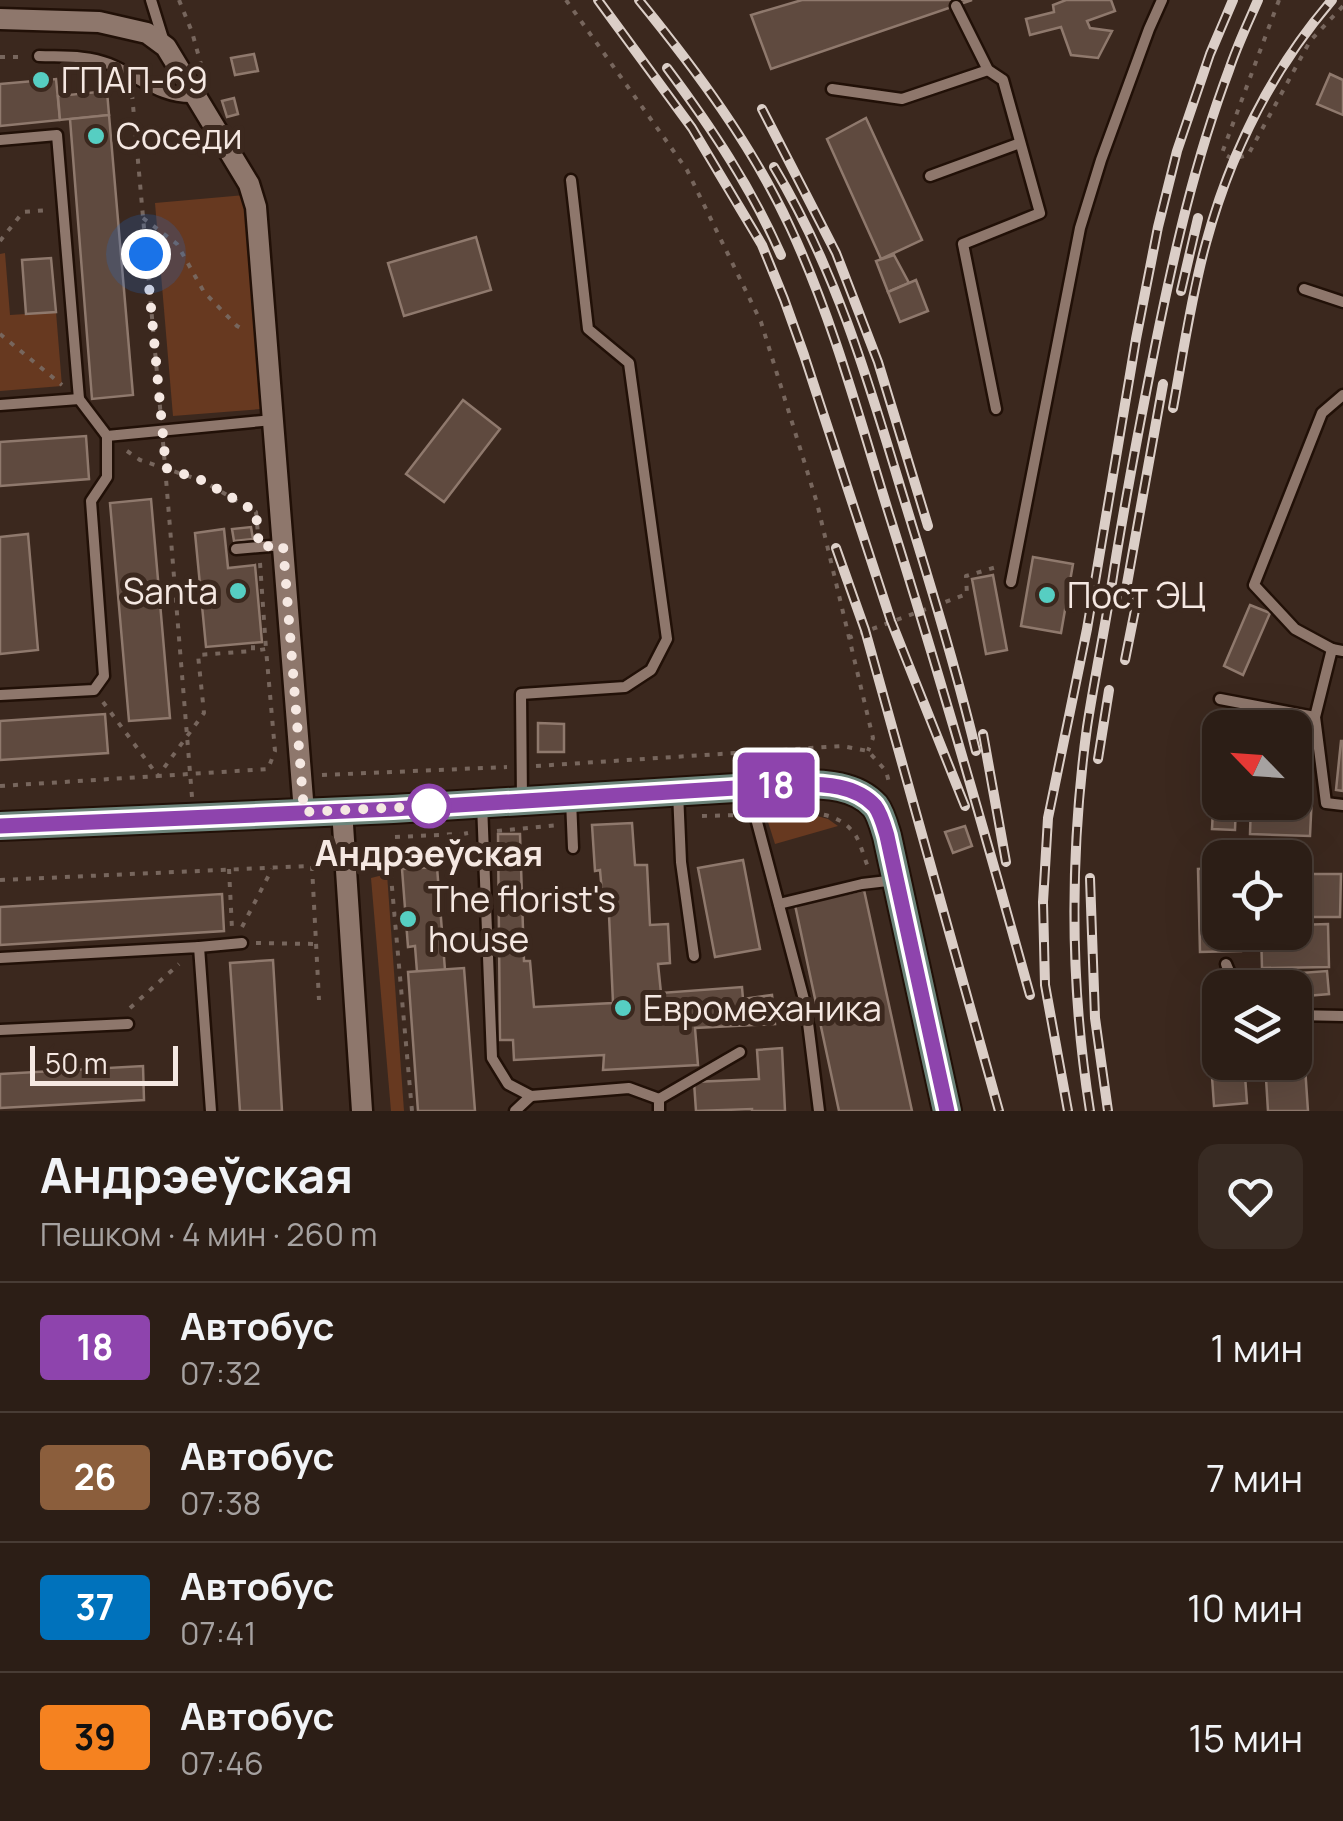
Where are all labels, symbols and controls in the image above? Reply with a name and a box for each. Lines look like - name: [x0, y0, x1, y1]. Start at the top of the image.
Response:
- place label: ГПАП-69: [61, 56, 208, 104]
- marker: ГПАП-69: [30, 69, 52, 91]
- place label: Соседи: [116, 112, 242, 160]
- marker: Соседи: [85, 125, 107, 147]
- your location: [121, 229, 171, 279]
- place label: Santa: [123, 567, 218, 615]
- place label: Пост ЭЦ: [1067, 571, 1205, 619]
- marker: Santa: [227, 580, 249, 602]
- marker: Пост ЭЦ: [1036, 584, 1058, 606]
- north arrow: [1202, 710, 1312, 820]
- map controls: [1202, 710, 1312, 1080]
- line badge: 18: [731, 752, 821, 818]
- text: 18: [758, 761, 794, 809]
- marker: Андрэеўская: [408, 785, 450, 827]
- place label: Андрэеўская: [315, 829, 543, 877]
- button: locate: [1202, 840, 1312, 950]
- place label: The florist's house: [428, 875, 616, 963]
- marker: The florist's house: [397, 908, 419, 930]
- button: layers: [1202, 970, 1312, 1080]
- place label: Евромеханика: [643, 984, 882, 1032]
- marker: Евромеханика: [612, 997, 634, 1019]
- scale bar: [30, 1041, 178, 1086]
- text: 50 m: [45, 1044, 108, 1082]
- text: Андрэеўская: [40, 1142, 353, 1207]
- button: heart: [1198, 1144, 1303, 1249]
- text: Пешком · 4 мин · 260 m: [40, 1212, 377, 1256]
- text: Автобус: [180, 1299, 334, 1351]
- text: 1 мин: [1210, 1321, 1303, 1373]
- text: 18: [77, 1323, 113, 1371]
- text: 07:32: [180, 1351, 261, 1395]
- text: Автобус: [180, 1429, 334, 1481]
- text: 7 мин: [1206, 1451, 1303, 1503]
- text: 26: [74, 1453, 116, 1501]
- text: 07:38: [180, 1481, 261, 1525]
- text: Автобус: [180, 1559, 334, 1611]
- text: 10 мин: [1187, 1581, 1303, 1633]
- text: 37: [75, 1583, 115, 1631]
- text: 07:41: [180, 1611, 257, 1655]
- text: Автобус: [180, 1689, 334, 1741]
- text: 15 мин: [1188, 1711, 1303, 1763]
- text: 39: [74, 1713, 116, 1761]
- text: 07:46: [180, 1741, 264, 1785]

